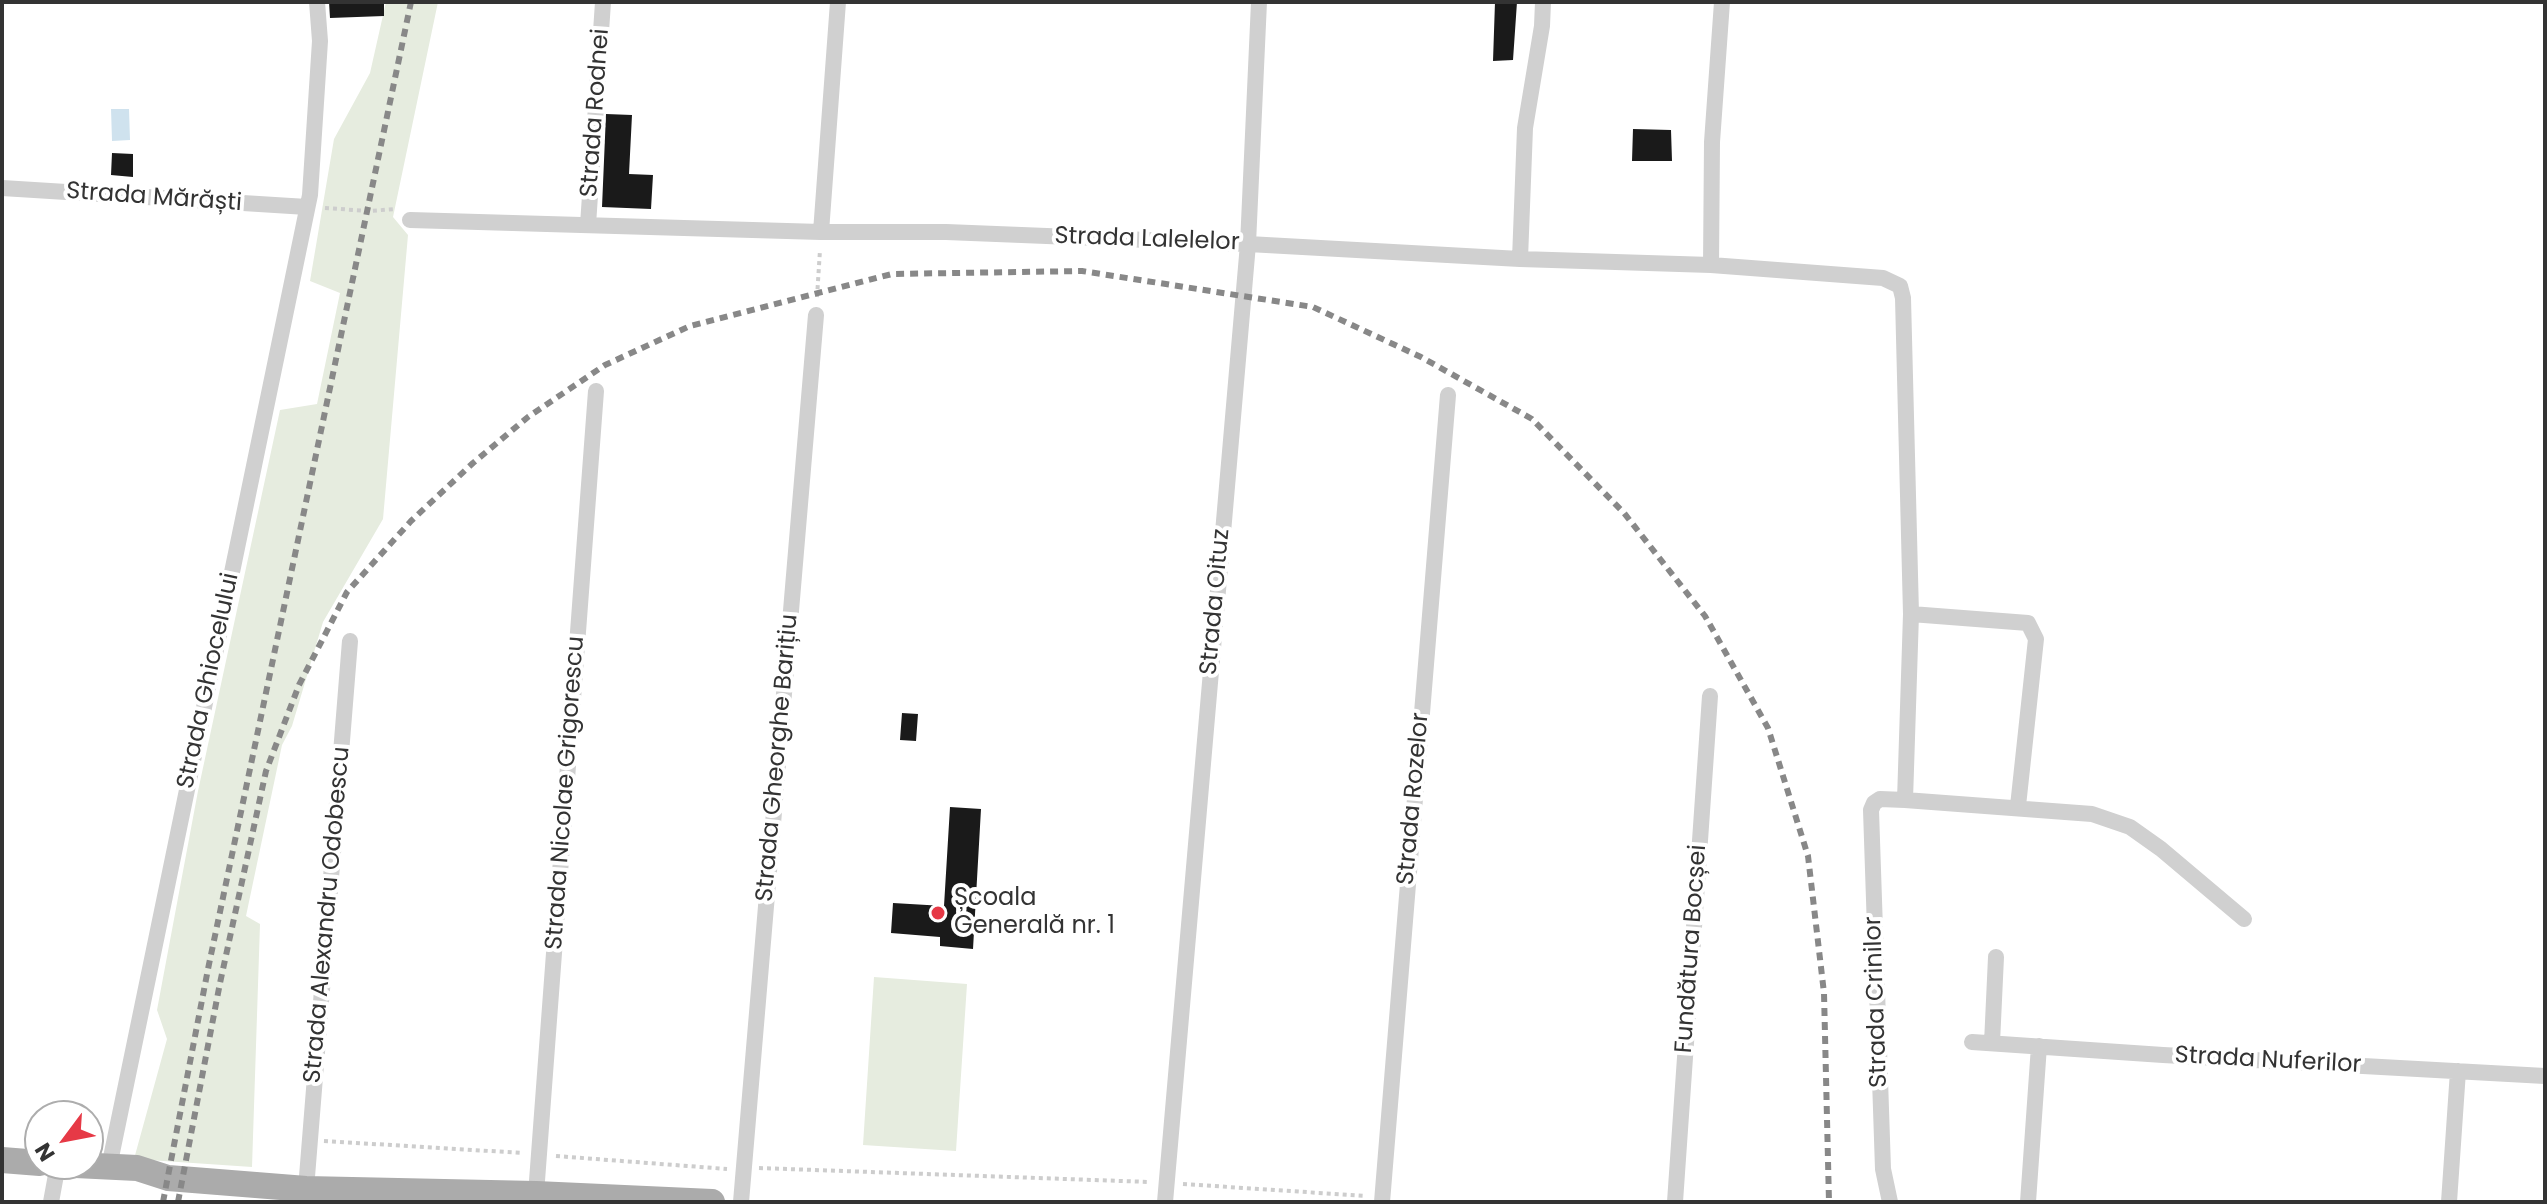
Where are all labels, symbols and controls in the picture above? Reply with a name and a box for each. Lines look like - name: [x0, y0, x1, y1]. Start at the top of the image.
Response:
- street label: Strada Rodnei: [576, 28, 616, 198]
- street label: Strada Mărăști: [65, 177, 243, 219]
- street label: Strada Lalelelor: [1054, 222, 1240, 258]
- street label: Strada Oituz: [1195, 528, 1237, 676]
- street label: Strada Ghiocelului: [172, 570, 246, 792]
- street label: Strada Gheorghe Barițiu: [751, 613, 805, 903]
- street label: Strada Nicolae Grigorescu: [541, 635, 591, 951]
- street label: Strada Rozelor: [1392, 712, 1436, 886]
- street label: Strada Alexandru Odobescu: [299, 745, 357, 1085]
- street label: Fundătura Bocșei: [1670, 844, 1714, 1054]
- place label: Școala Generală nr. 1: [954, 885, 1115, 941]
- marker: Școala Generală nr. 1: [929, 904, 947, 922]
- street label: Strada Crinilor: [1860, 916, 1894, 1088]
- street label: Strada Nuferilor: [2174, 1042, 2362, 1080]
- north arrow: [24, 1100, 104, 1180]
- text: N: [27, 1137, 62, 1167]

